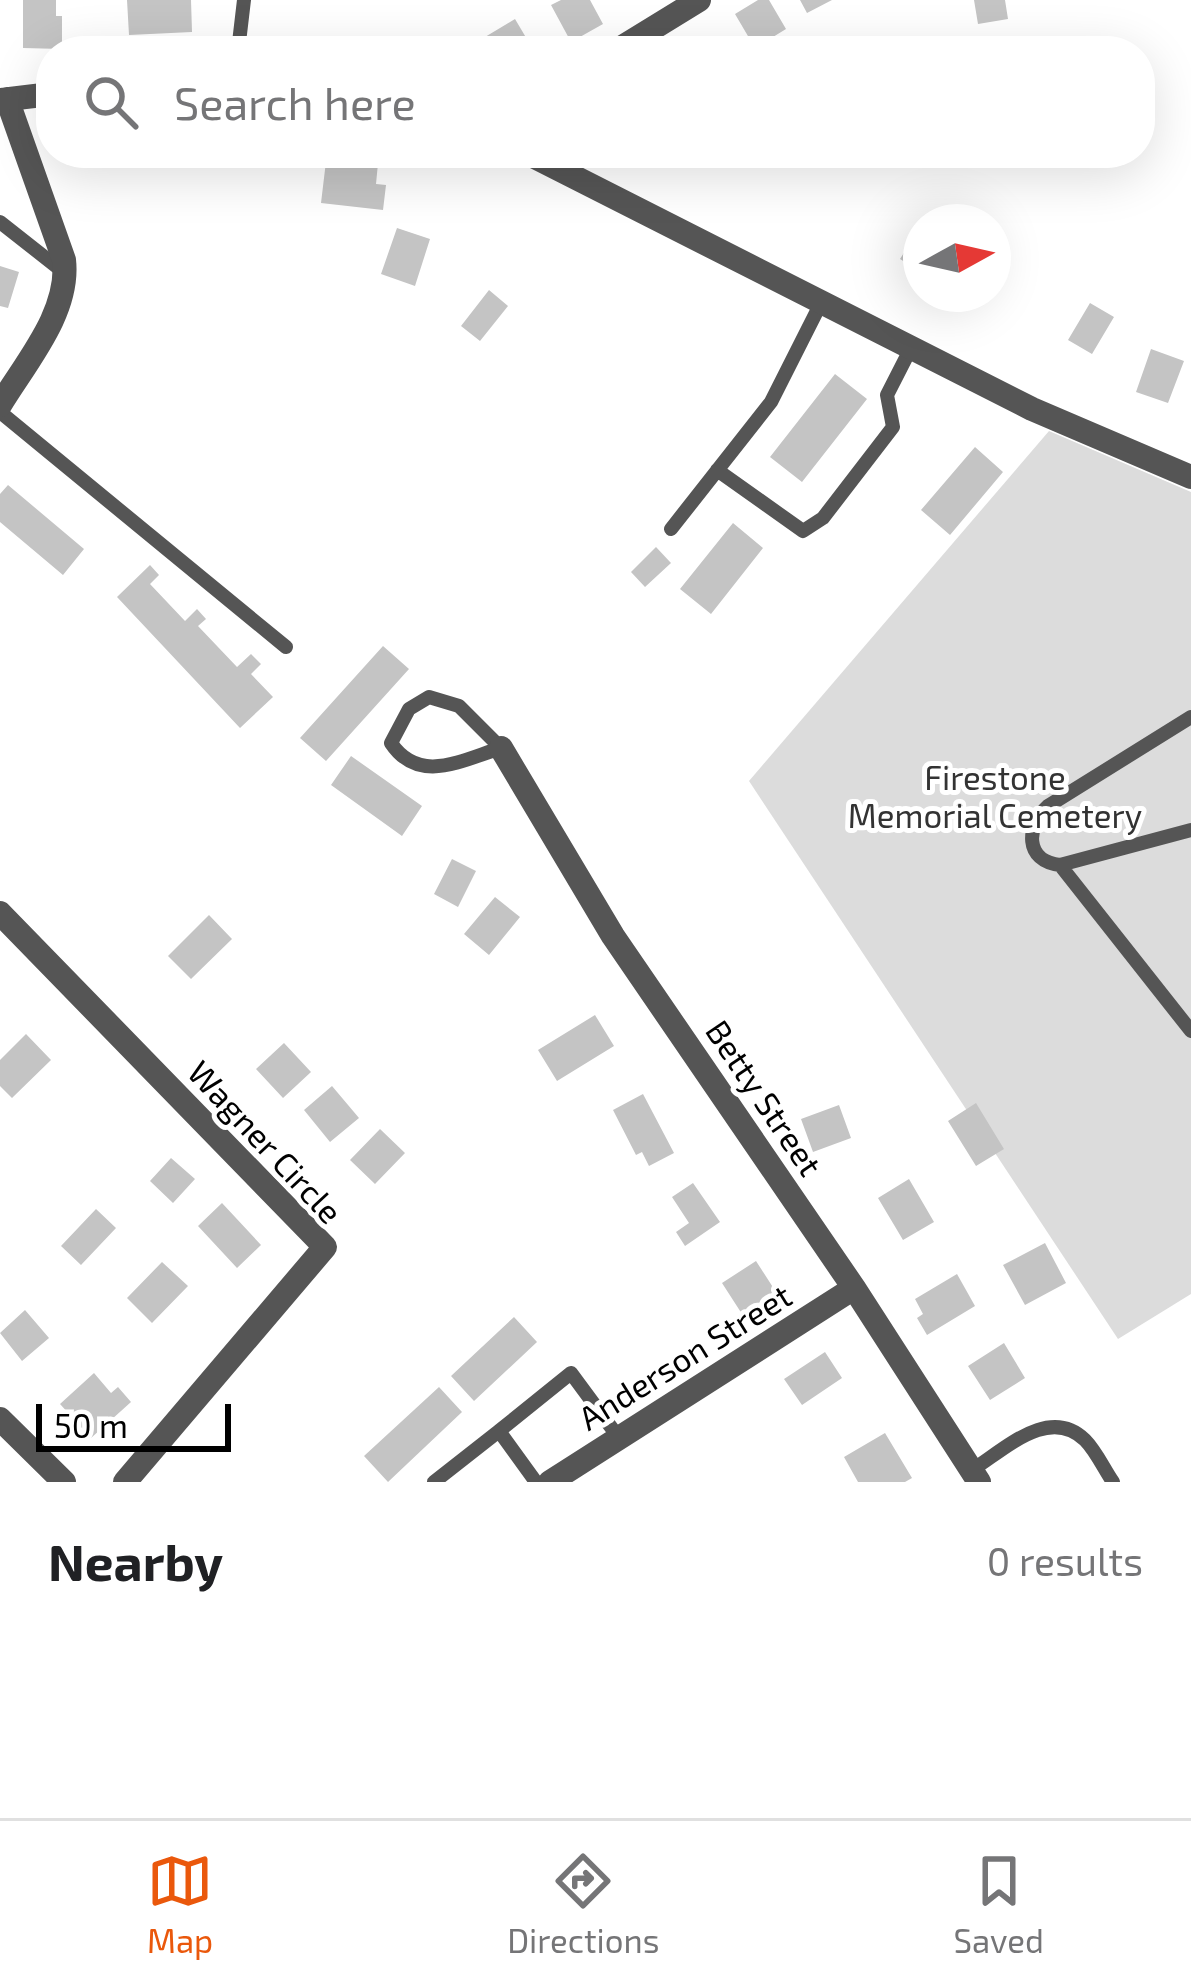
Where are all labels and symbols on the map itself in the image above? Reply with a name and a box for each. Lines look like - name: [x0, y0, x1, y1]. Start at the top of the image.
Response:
- north arrow: [903, 204, 1011, 312]
- park label: Firestone Memorial Cemetery: [848, 757, 1142, 835]
- street label: Betty Street: [698, 1012, 831, 1183]
- street label: Wagner Circle: [180, 1052, 351, 1231]
- street label: Anderson Street: [571, 1275, 798, 1438]
- scale bar: [36, 1398, 231, 1451]

